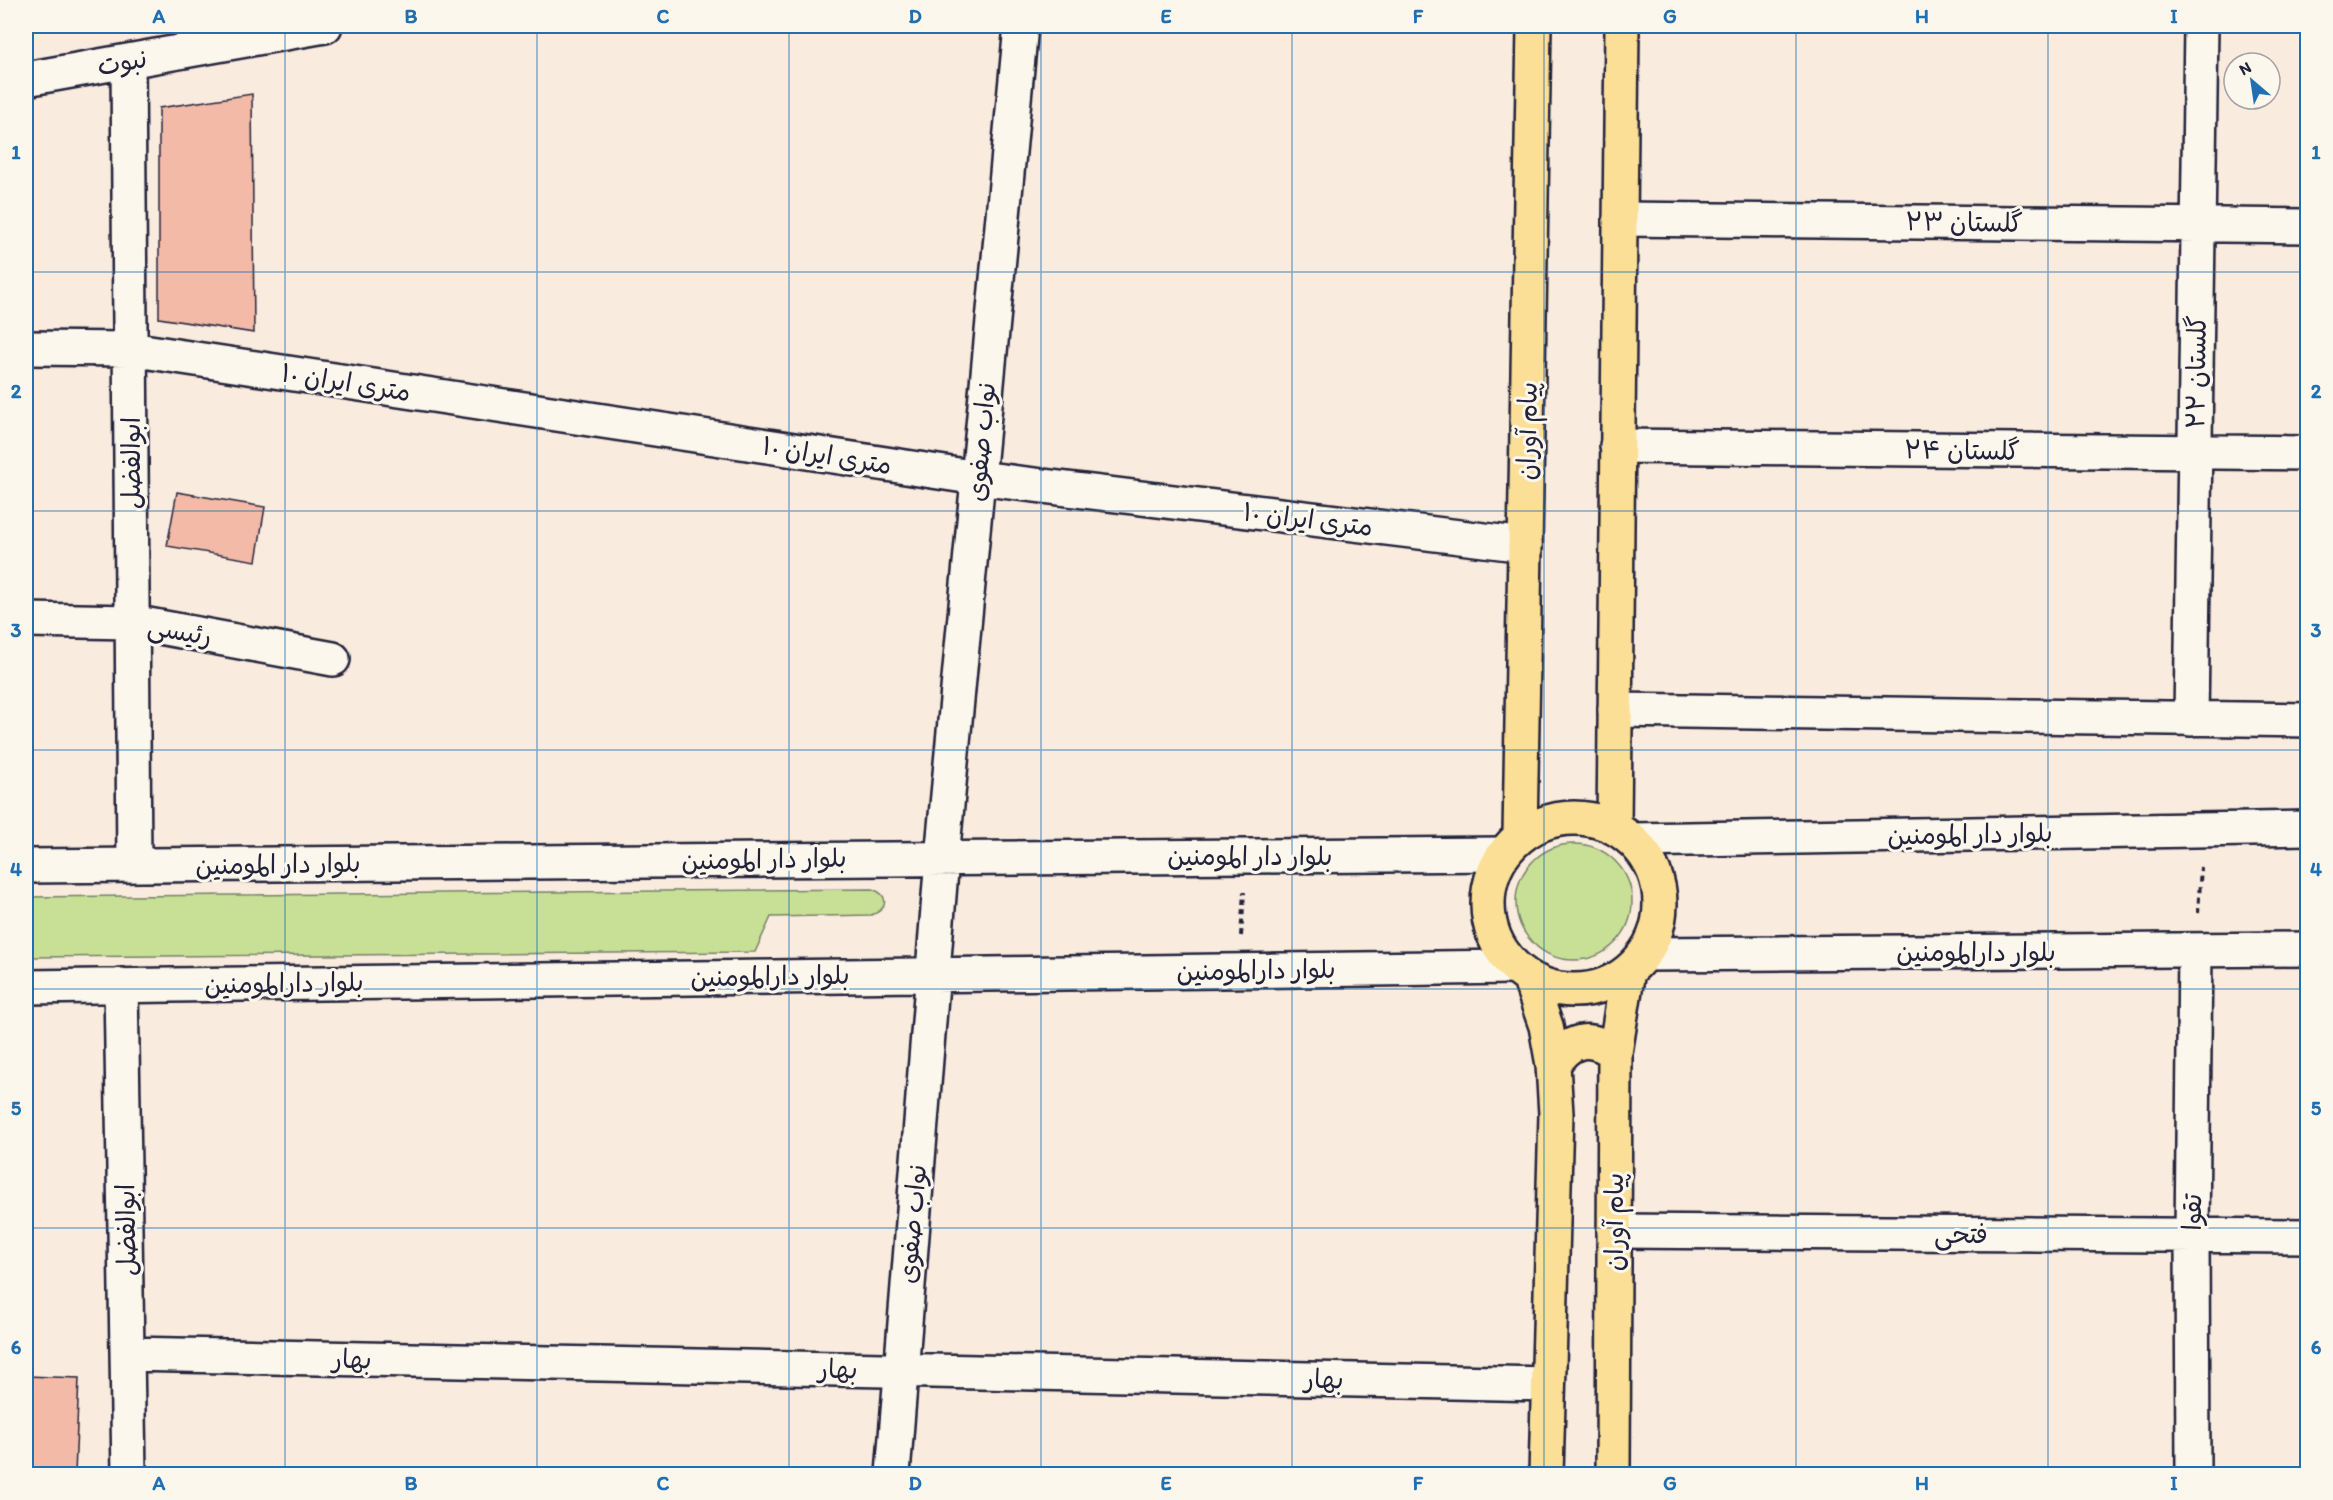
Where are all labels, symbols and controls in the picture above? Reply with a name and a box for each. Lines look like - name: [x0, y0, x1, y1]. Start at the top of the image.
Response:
- text: A: [152, 4, 166, 28]
- text: B: [405, 4, 418, 28]
- text: C: [657, 4, 670, 28]
- text: D: [908, 4, 922, 28]
- text: E: [1160, 4, 1172, 28]
- text: F: [1413, 4, 1424, 28]
- text: G: [1663, 4, 1677, 28]
- text: H: [1915, 4, 1929, 28]
- text: I: [2170, 4, 2178, 28]
- street label: نبوت: [95, 42, 149, 82]
- north arrow: [2222, 51, 2282, 111]
- text: N: [2236, 57, 2254, 79]
- text: 1: [11, 140, 21, 164]
- text: 1: [2311, 140, 2321, 164]
- street label: گلستان ۲۳: [1905, 205, 2023, 239]
- street label: گلستان ۲۲: [2179, 315, 2213, 429]
- street label: ۱۰ متری ایران: [279, 356, 413, 408]
- text: 2: [11, 379, 22, 403]
- text: 2: [2311, 379, 2322, 403]
- street label: نواب صفوی: [960, 381, 1002, 503]
- street label: پیام آوران: [1510, 381, 1548, 481]
- street label: ابوالفضل: [115, 417, 147, 509]
- street label: ۱۰ متری ایران: [760, 429, 894, 481]
- street label: گلستان ۲۴: [1904, 433, 2020, 467]
- street label: ۱۰ متری ایران: [1241, 495, 1375, 543]
- street label: رئیسی: [145, 610, 215, 653]
- text: 3: [11, 618, 22, 642]
- text: 3: [2311, 618, 2322, 642]
- street label: بلوار دار المومنین: [1887, 817, 2053, 851]
- street label: بلوار دار المومنین: [1167, 840, 1333, 872]
- street label: بلوار دار المومنین: [681, 842, 847, 876]
- street label: بلوار دار المومنین: [195, 847, 361, 881]
- text: 4: [10, 857, 22, 881]
- text: 4: [2310, 857, 2322, 881]
- street label: بلوار دارالمومنین: [1896, 936, 2056, 968]
- street label: بلوار دارالمومنین: [1176, 953, 1336, 987]
- street label: بلوار دارالمومنین: [690, 959, 850, 993]
- street label: بلوار دارالمومنین: [204, 966, 364, 1000]
- text: 5: [11, 1096, 22, 1120]
- text: 5: [2311, 1096, 2322, 1120]
- street label: نواب صفوی: [891, 1163, 933, 1285]
- street label: پیام آوران: [1598, 1173, 1634, 1271]
- street label: ابوالفضل: [109, 1183, 143, 1277]
- street label: تقوا: [2176, 1193, 2208, 1231]
- street label: فتحی: [1934, 1218, 1988, 1251]
- text: 6: [11, 1335, 22, 1359]
- text: 6: [2311, 1335, 2322, 1359]
- street label: بهار: [330, 1343, 372, 1375]
- street label: بهار: [816, 1353, 858, 1385]
- street label: بهار: [1302, 1363, 1344, 1395]
- text: A: [152, 1471, 166, 1495]
- text: B: [405, 1471, 418, 1495]
- text: C: [657, 1471, 670, 1495]
- text: D: [908, 1471, 922, 1495]
- text: E: [1160, 1471, 1172, 1495]
- text: F: [1413, 1471, 1424, 1495]
- text: G: [1663, 1471, 1677, 1495]
- text: H: [1915, 1471, 1929, 1495]
- text: I: [2170, 1471, 2178, 1495]

